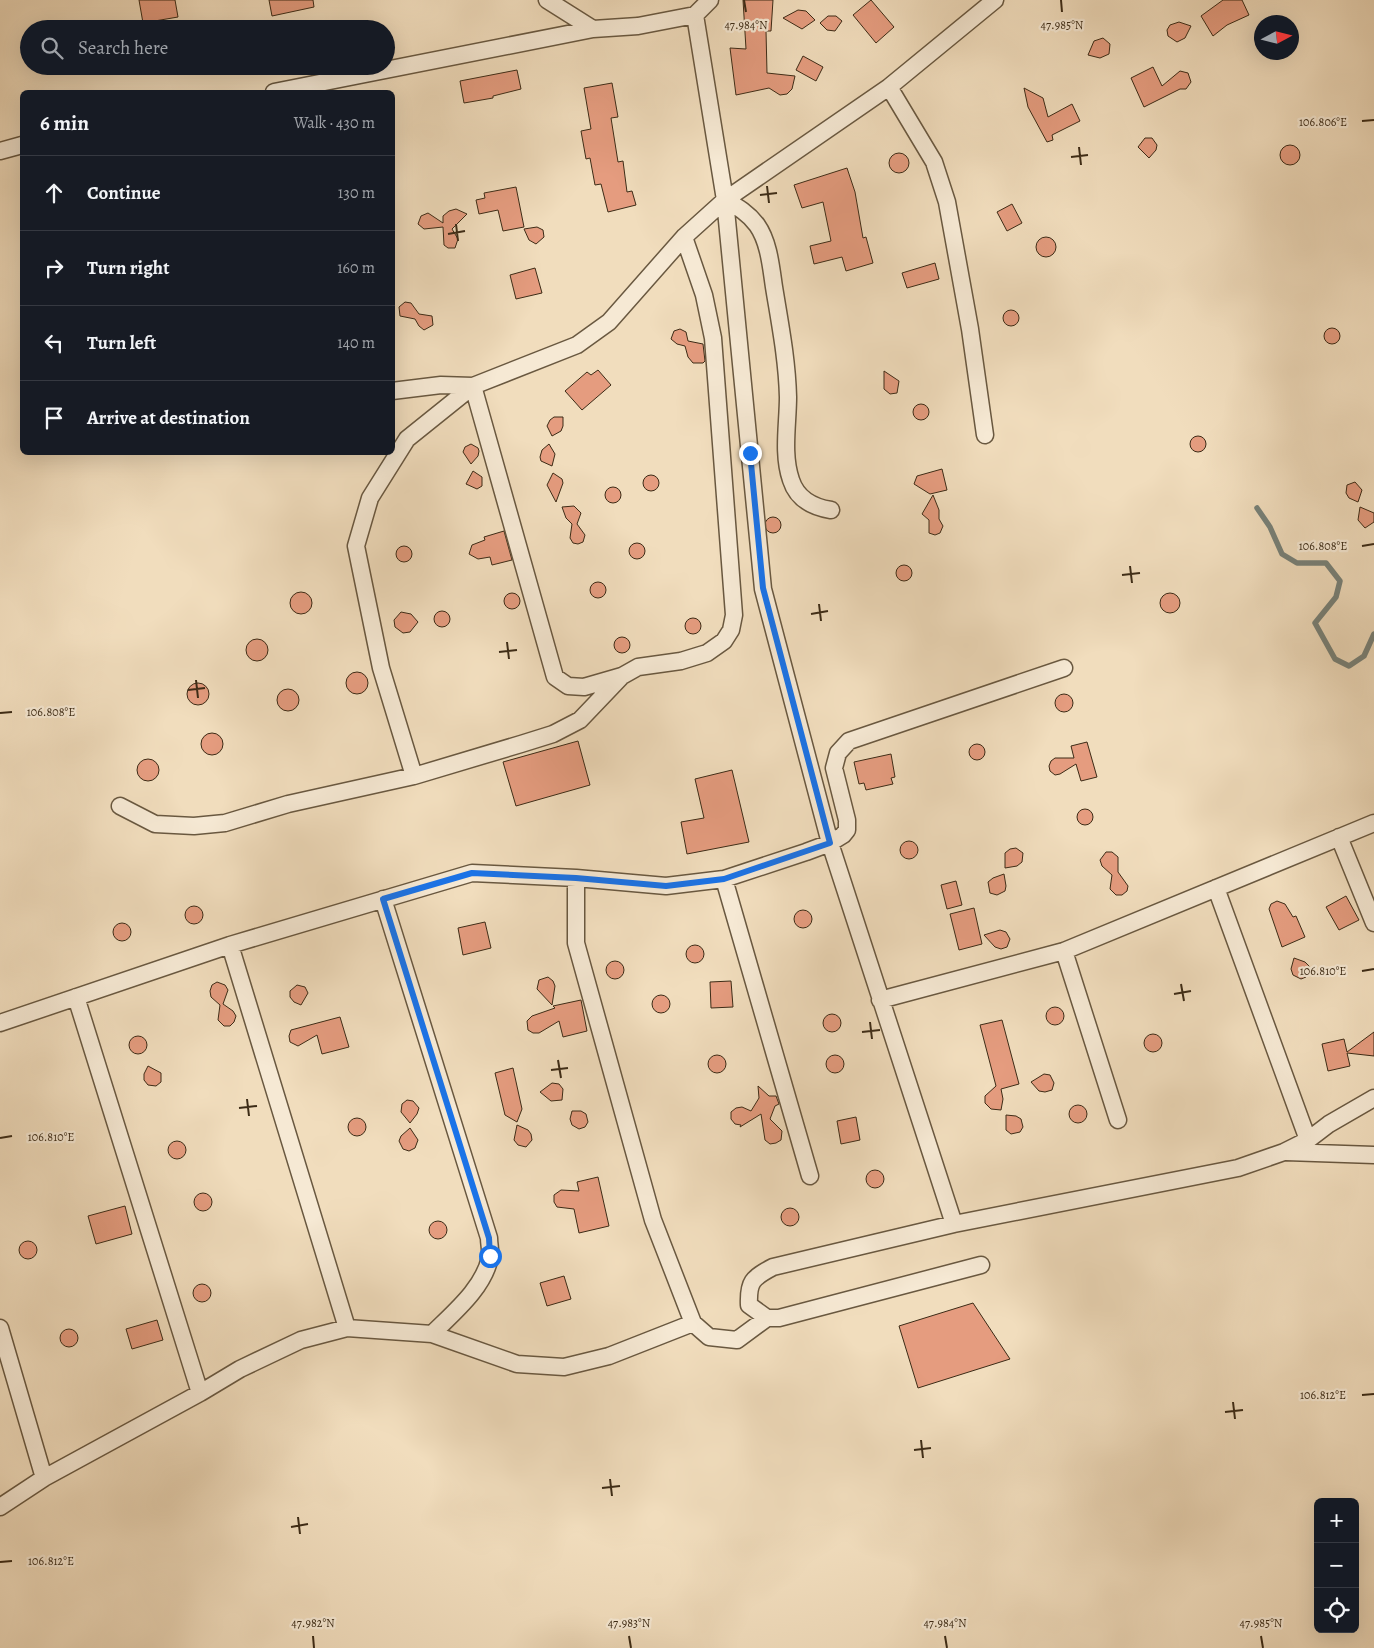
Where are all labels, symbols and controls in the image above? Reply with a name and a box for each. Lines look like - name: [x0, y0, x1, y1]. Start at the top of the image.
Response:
- north arrow: [1254, 15, 1299, 60]
- text: 47.984°N: [724, 17, 768, 33]
- text: 47.985°N: [1041, 17, 1084, 33]
- search box: [20, 20, 395, 75]
- icon: search: [38, 34, 66, 62]
- text: Search here: [78, 35, 168, 61]
- text: 6 min: [40, 109, 89, 137]
- text: Walk · 430 m: [294, 112, 375, 134]
- text: 106.806°E: [1299, 114, 1347, 130]
- icon: ahead: [40, 179, 68, 207]
- text: Continue: [87, 180, 161, 206]
- text: 130 m: [338, 182, 375, 204]
- icon: right: [40, 254, 68, 282]
- text: Turn right: [87, 255, 169, 281]
- text: 160 m: [337, 257, 375, 279]
- icon: left: [40, 329, 68, 357]
- text: Turn left: [87, 330, 156, 356]
- text: 140 m: [337, 332, 375, 354]
- icon: arrive: [40, 404, 68, 432]
- text: Arrive at destination: [87, 405, 250, 431]
- route end: [739, 442, 762, 465]
- text: 106.808°E: [1299, 538, 1347, 554]
- text: 106.808°E: [27, 704, 75, 720]
- text: 106.810°E: [1300, 963, 1346, 979]
- text: 106.810°E: [28, 1129, 74, 1145]
- route start: [479, 1245, 502, 1268]
- text: 106.812°E: [1300, 1387, 1346, 1403]
- map controls: [1314, 1498, 1359, 1633]
- button: +: [1314, 1498, 1359, 1543]
- button: −: [1314, 1543, 1359, 1588]
- text: 106.812°E: [28, 1553, 74, 1569]
- button: locate: [1314, 1588, 1359, 1633]
- text: 47.982°N: [291, 1615, 335, 1631]
- text: 47.983°N: [608, 1615, 651, 1631]
- text: 47.984°N: [923, 1615, 967, 1631]
- text: 47.985°N: [1240, 1615, 1283, 1631]

